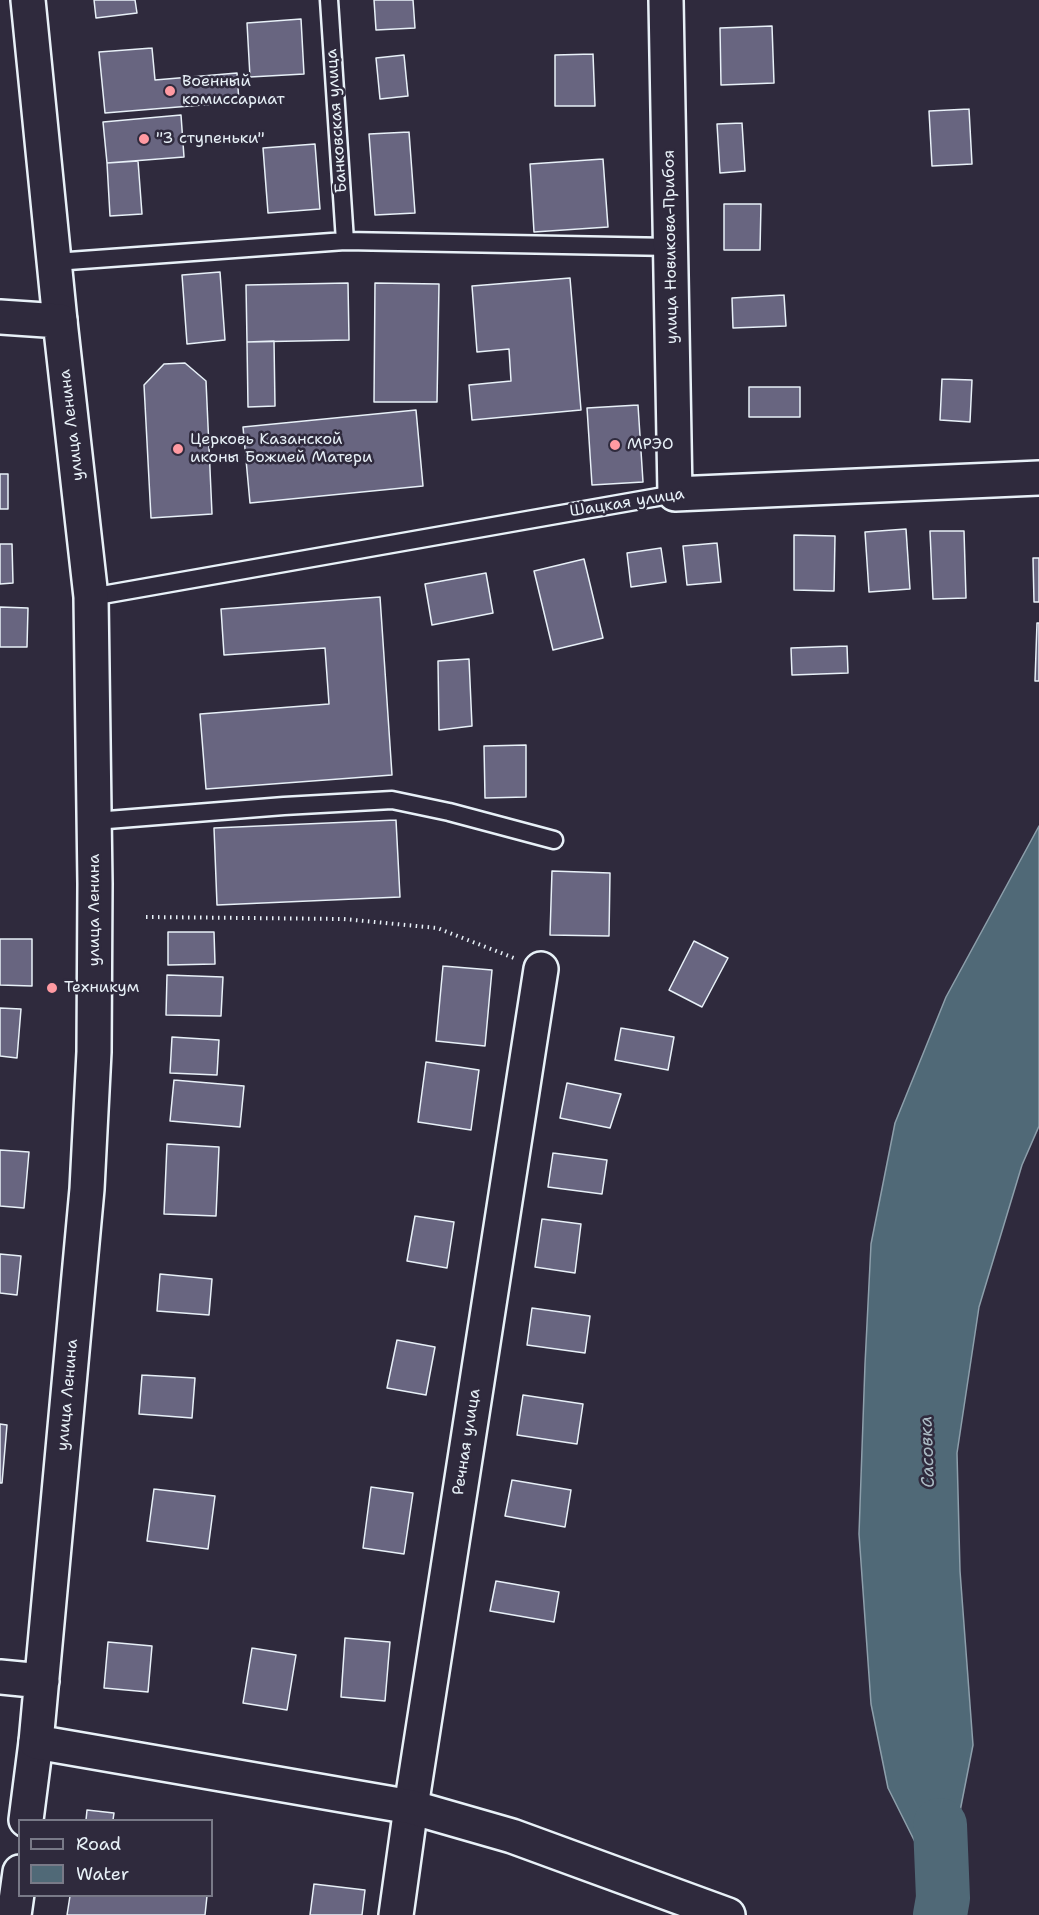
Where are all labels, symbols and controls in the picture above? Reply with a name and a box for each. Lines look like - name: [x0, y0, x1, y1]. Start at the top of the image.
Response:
- street label: Банковская улица: [322, 48, 352, 194]
- place label: Военный комиссариат: [182, 72, 285, 110]
- marker: Военный комиссариат: [163, 84, 177, 98]
- place label: "3 ступеньки": [156, 129, 265, 149]
- marker: "3 ступеньки": [137, 132, 151, 146]
- street label: улица Новикова-Прибоя: [660, 150, 682, 344]
- street label: улица Ленина: [56, 368, 88, 482]
- place label: Церковь Казанской иконы Божией Матери: [190, 430, 372, 468]
- place label: МРЭО: [627, 435, 674, 455]
- marker: МРЭО: [608, 438, 622, 452]
- marker: Церковь Казанской иконы Божией Матери: [171, 442, 185, 456]
- street label: Шацкая улица: [568, 484, 686, 522]
- street label: улица Ленина: [85, 854, 105, 966]
- place label: Техникум: [64, 978, 139, 998]
- marker: Техникум: [45, 981, 59, 995]
- street label: улица Ленина: [54, 1338, 82, 1452]
- street label: Речная улица: [449, 1387, 485, 1497]
- water label: Сасовка: [916, 1416, 940, 1488]
- legend: [18, 1819, 213, 1897]
- text: Road: [76, 1832, 121, 1856]
- text: Water: [76, 1862, 129, 1886]

